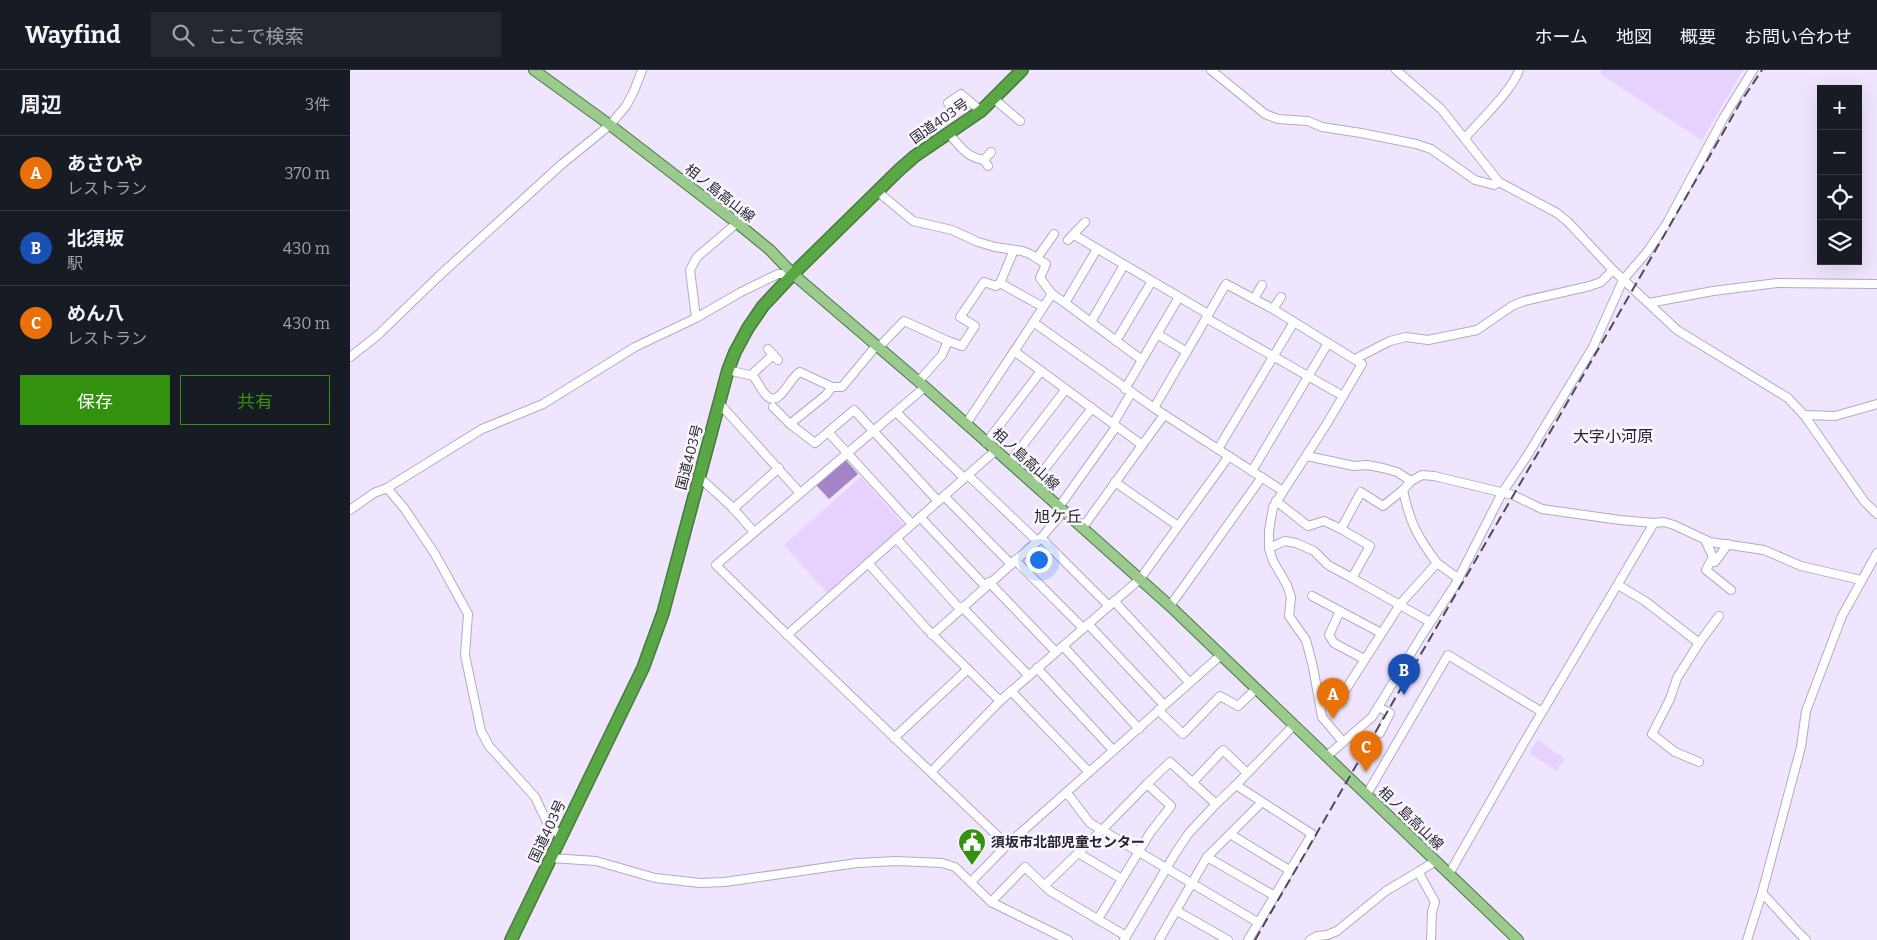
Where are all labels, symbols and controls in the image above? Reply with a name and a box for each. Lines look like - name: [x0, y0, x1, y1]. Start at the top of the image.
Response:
- search box: [151, 12, 501, 57]
- text: Wayfind: [25, 21, 121, 49]
- icon: search: [169, 21, 197, 49]
- text: ここで検索: [209, 25, 304, 48]
- text: ホーム: [1535, 26, 1588, 48]
- text: 地図: [1616, 26, 1652, 48]
- text: 概要: [1680, 26, 1716, 48]
- text: お問い合わせ: [1744, 26, 1852, 48]
- map controls: [1817, 85, 1862, 265]
- button: +: [1817, 85, 1862, 130]
- text: 周辺: [20, 92, 62, 118]
- text: 3件: [305, 95, 330, 114]
- street label: 国道403号: [907, 95, 972, 148]
- button: −: [1817, 130, 1862, 175]
- text: あさひや: [67, 152, 143, 175]
- street label: 相ノ島高山線: [681, 161, 758, 226]
- text: A: [30, 164, 42, 183]
- text: 370 m: [284, 164, 330, 183]
- button: locate: [1817, 175, 1862, 220]
- text: レストラン: [67, 179, 147, 198]
- button: layers: [1817, 220, 1862, 265]
- text: 北須坂: [67, 227, 124, 250]
- text: B: [31, 239, 41, 258]
- text: 430 m: [283, 239, 330, 258]
- text: 駅: [67, 254, 83, 273]
- text: めん八: [67, 302, 124, 325]
- text: C: [31, 314, 41, 333]
- text: 430 m: [283, 314, 330, 333]
- text: レストラン: [67, 329, 147, 348]
- button: 保存: [20, 375, 170, 425]
- button: 共有: [180, 375, 330, 425]
- street label: 国道403号: [673, 423, 706, 492]
- street label: 相ノ島高山線: [989, 425, 1063, 494]
- district label: 大字小河原: [1573, 427, 1653, 446]
- district label: 旭ケ丘: [1034, 507, 1082, 526]
- your location: [1026, 547, 1052, 573]
- pin: B: [1388, 654, 1420, 695]
- pin: A: [1317, 678, 1349, 719]
- pin: C: [1350, 731, 1382, 772]
- street label: 相ノ島高山線: [1375, 783, 1447, 854]
- street label: 国道403号: [526, 797, 569, 865]
- public building icon: 須坂市北部児童センター: [957, 827, 987, 866]
- place label: 須坂市北部児童センター: [991, 834, 1145, 851]

